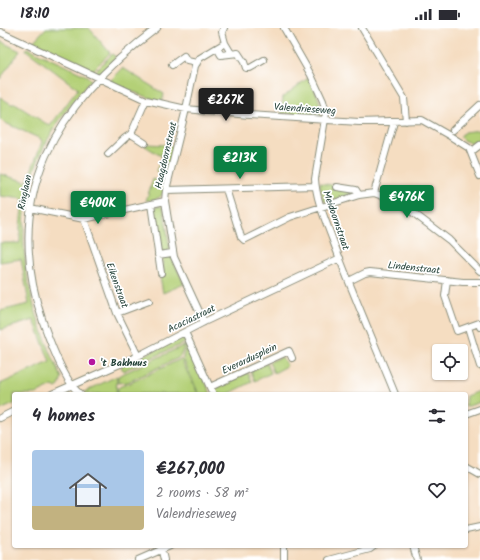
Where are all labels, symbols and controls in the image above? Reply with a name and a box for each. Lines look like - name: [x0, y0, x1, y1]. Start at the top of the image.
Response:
- text: 18:10: [20, 2, 49, 26]
- pin: €267K: [198, 88, 254, 122]
- text: €267K: [208, 90, 244, 111]
- street label: Valendrieseweg: [273, 99, 337, 119]
- street label: Haagdoornstraat: [151, 120, 181, 190]
- pin: €213K: [212, 146, 268, 180]
- text: €213K: [223, 148, 257, 169]
- street label: Ringlaan: [13, 173, 36, 211]
- pin: €476K: [379, 185, 435, 219]
- text: €476K: [389, 187, 425, 208]
- street label: Meidoornstraat: [318, 188, 354, 252]
- pin: €400K: [70, 191, 126, 225]
- text: €400K: [80, 193, 116, 214]
- street label: Lindenstraat: [387, 257, 441, 279]
- street label: Eikenstraat: [101, 260, 133, 310]
- street label: Acaciastraat: [165, 300, 218, 337]
- street label: Everardusplein: [219, 339, 280, 379]
- map controls: [432, 344, 468, 380]
- button: locate: [432, 344, 468, 380]
- place label: 't Bakhuus: [100, 355, 147, 371]
- marker: 't Bakhuus: [87, 357, 97, 367]
- text: 4 homes: [32, 403, 95, 430]
- icon: filters: [426, 405, 448, 427]
- text: €267,000: [156, 456, 225, 483]
- icon: home: [64, 466, 112, 514]
- icon: heart: [426, 479, 448, 501]
- text: 2 rooms · 58 m²: [156, 483, 249, 504]
- text: Valendrieseweg: [156, 504, 237, 525]

